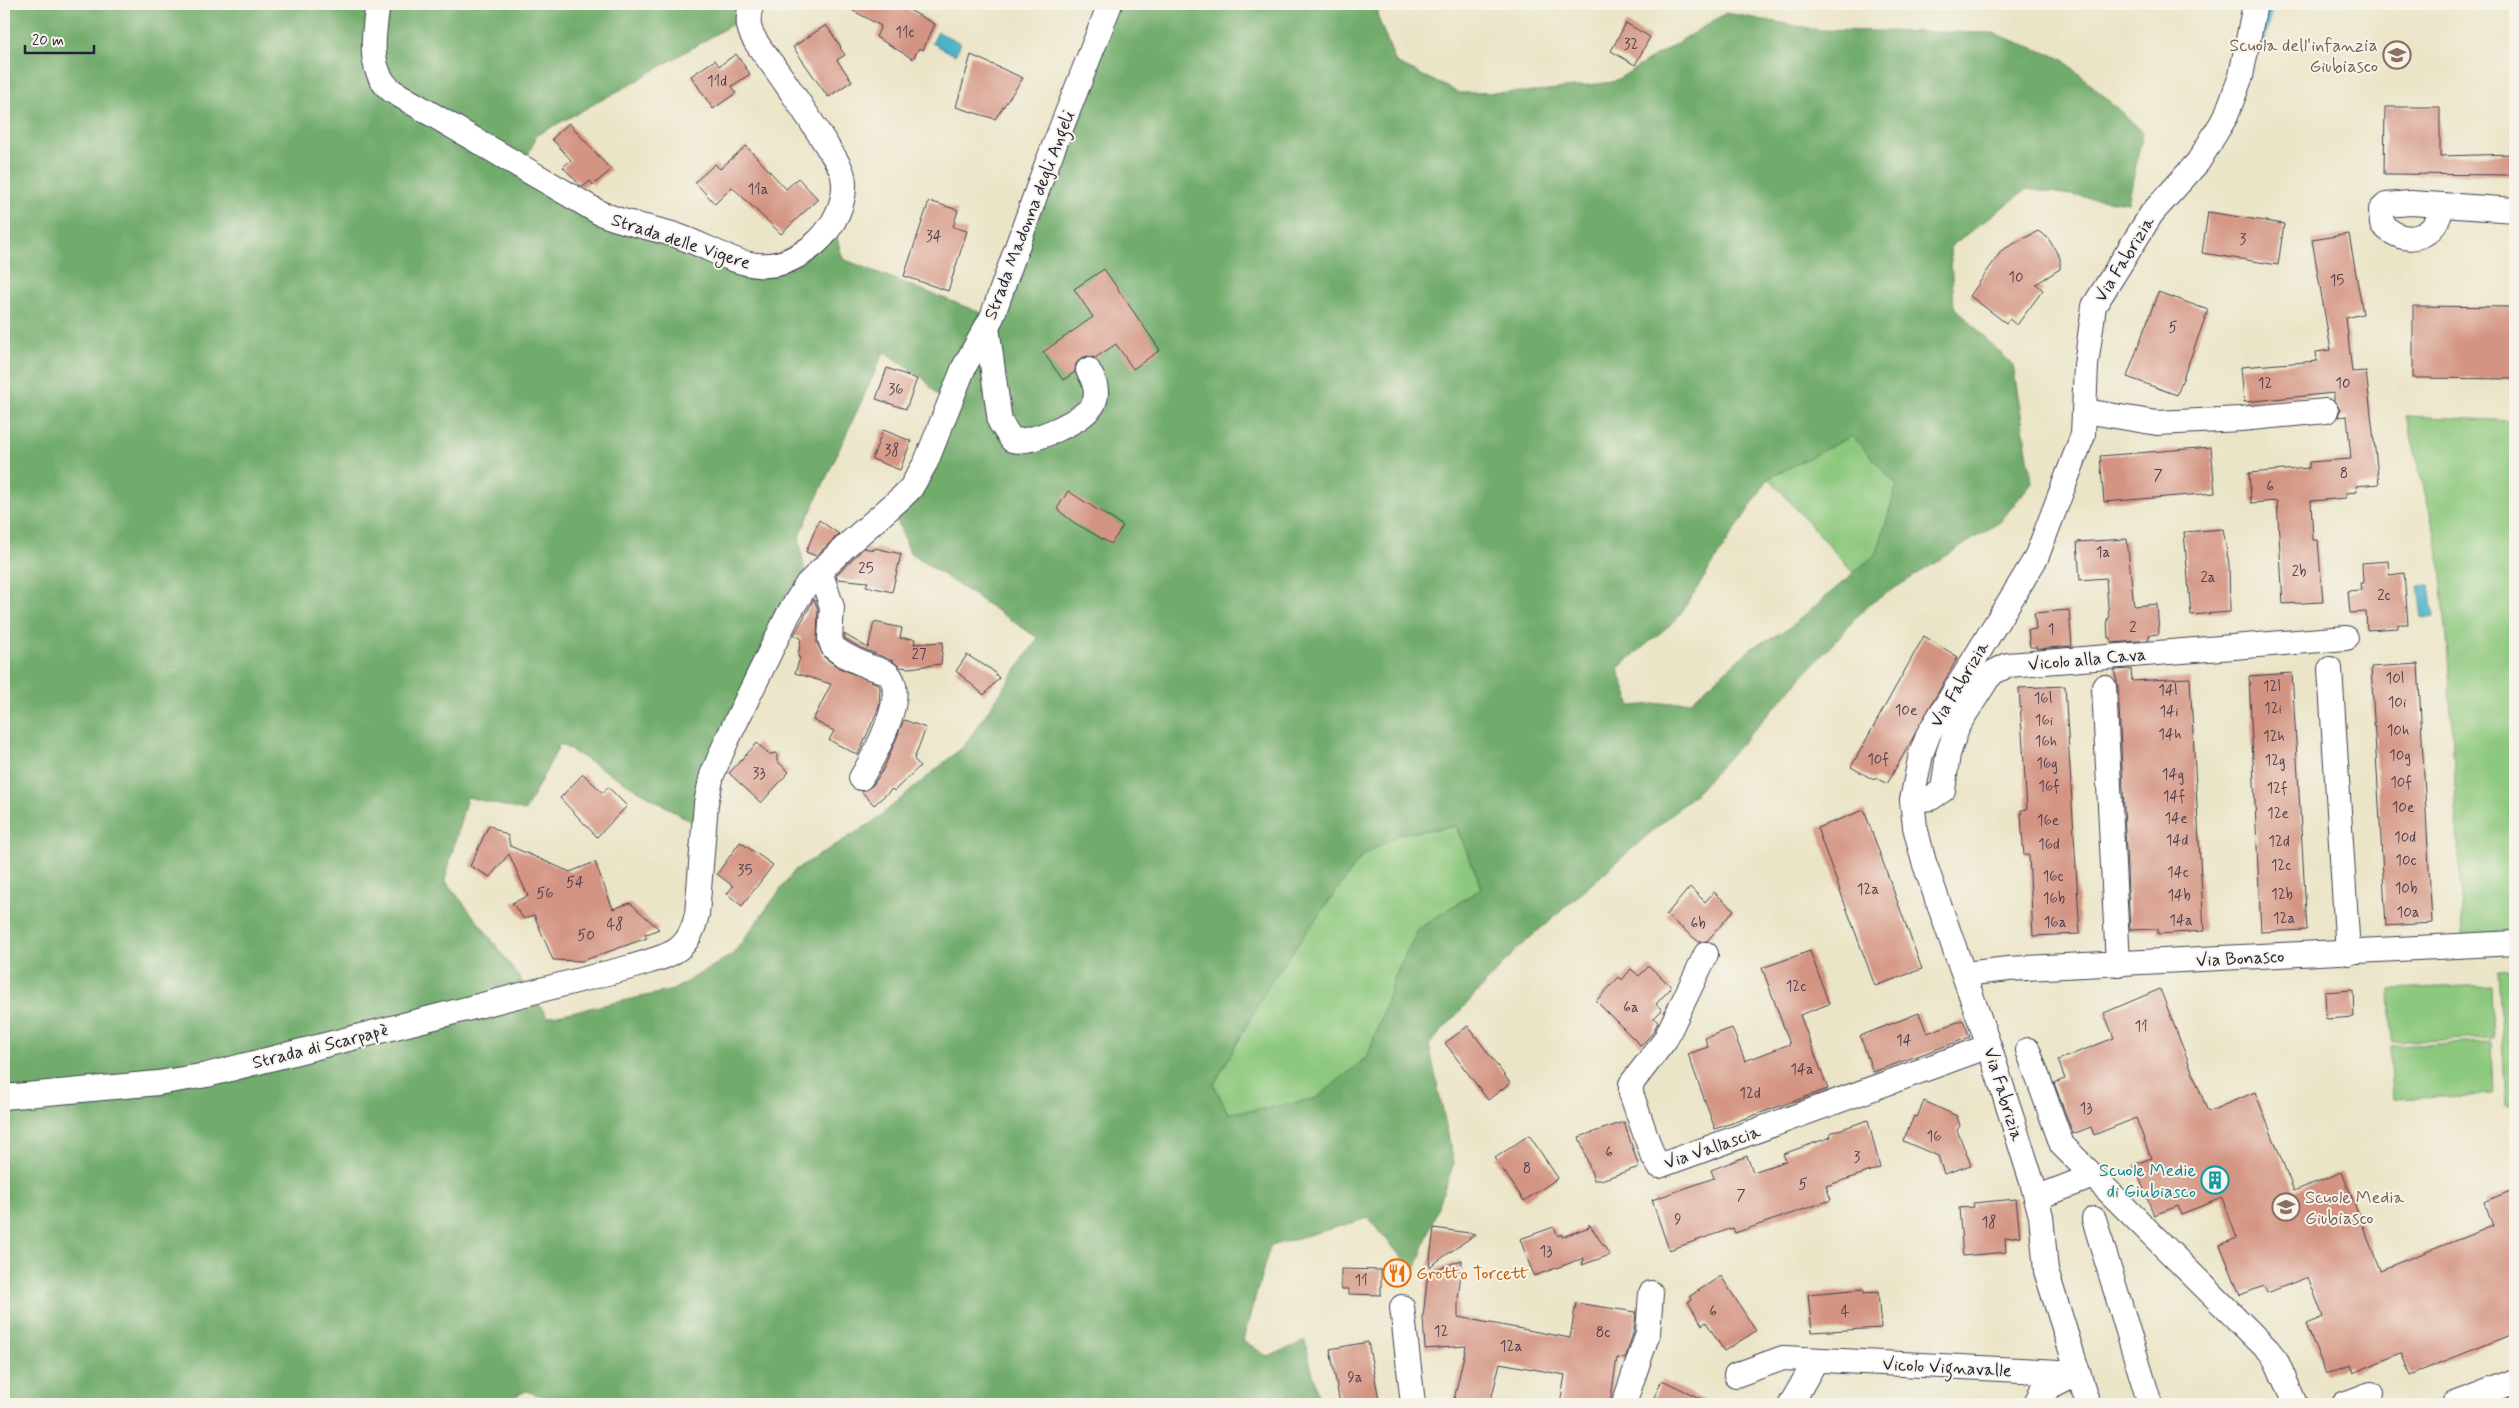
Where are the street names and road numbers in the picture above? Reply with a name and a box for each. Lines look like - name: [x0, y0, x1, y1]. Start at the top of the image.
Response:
- street label: Strada Madonna degli Angeli: [979, 107, 1083, 324]
- street label: Strada delle Vigere: [608, 208, 753, 277]
- street label: Via Fabrizia: [2089, 212, 2161, 307]
- street label: Via Fabrizia: [1925, 637, 1995, 732]
- street label: Vicolo alla Cava: [2027, 643, 2147, 677]
- street label: Via Bonasco: [2195, 945, 2285, 973]
- street label: Strada di Scarpapè: [250, 1019, 391, 1075]
- street label: Via Fabrizia: [1977, 1045, 2029, 1144]
- street label: Via Vallascia: [1661, 1120, 1764, 1176]
- street label: Vicolo Vignavalle: [1882, 1353, 2012, 1385]

